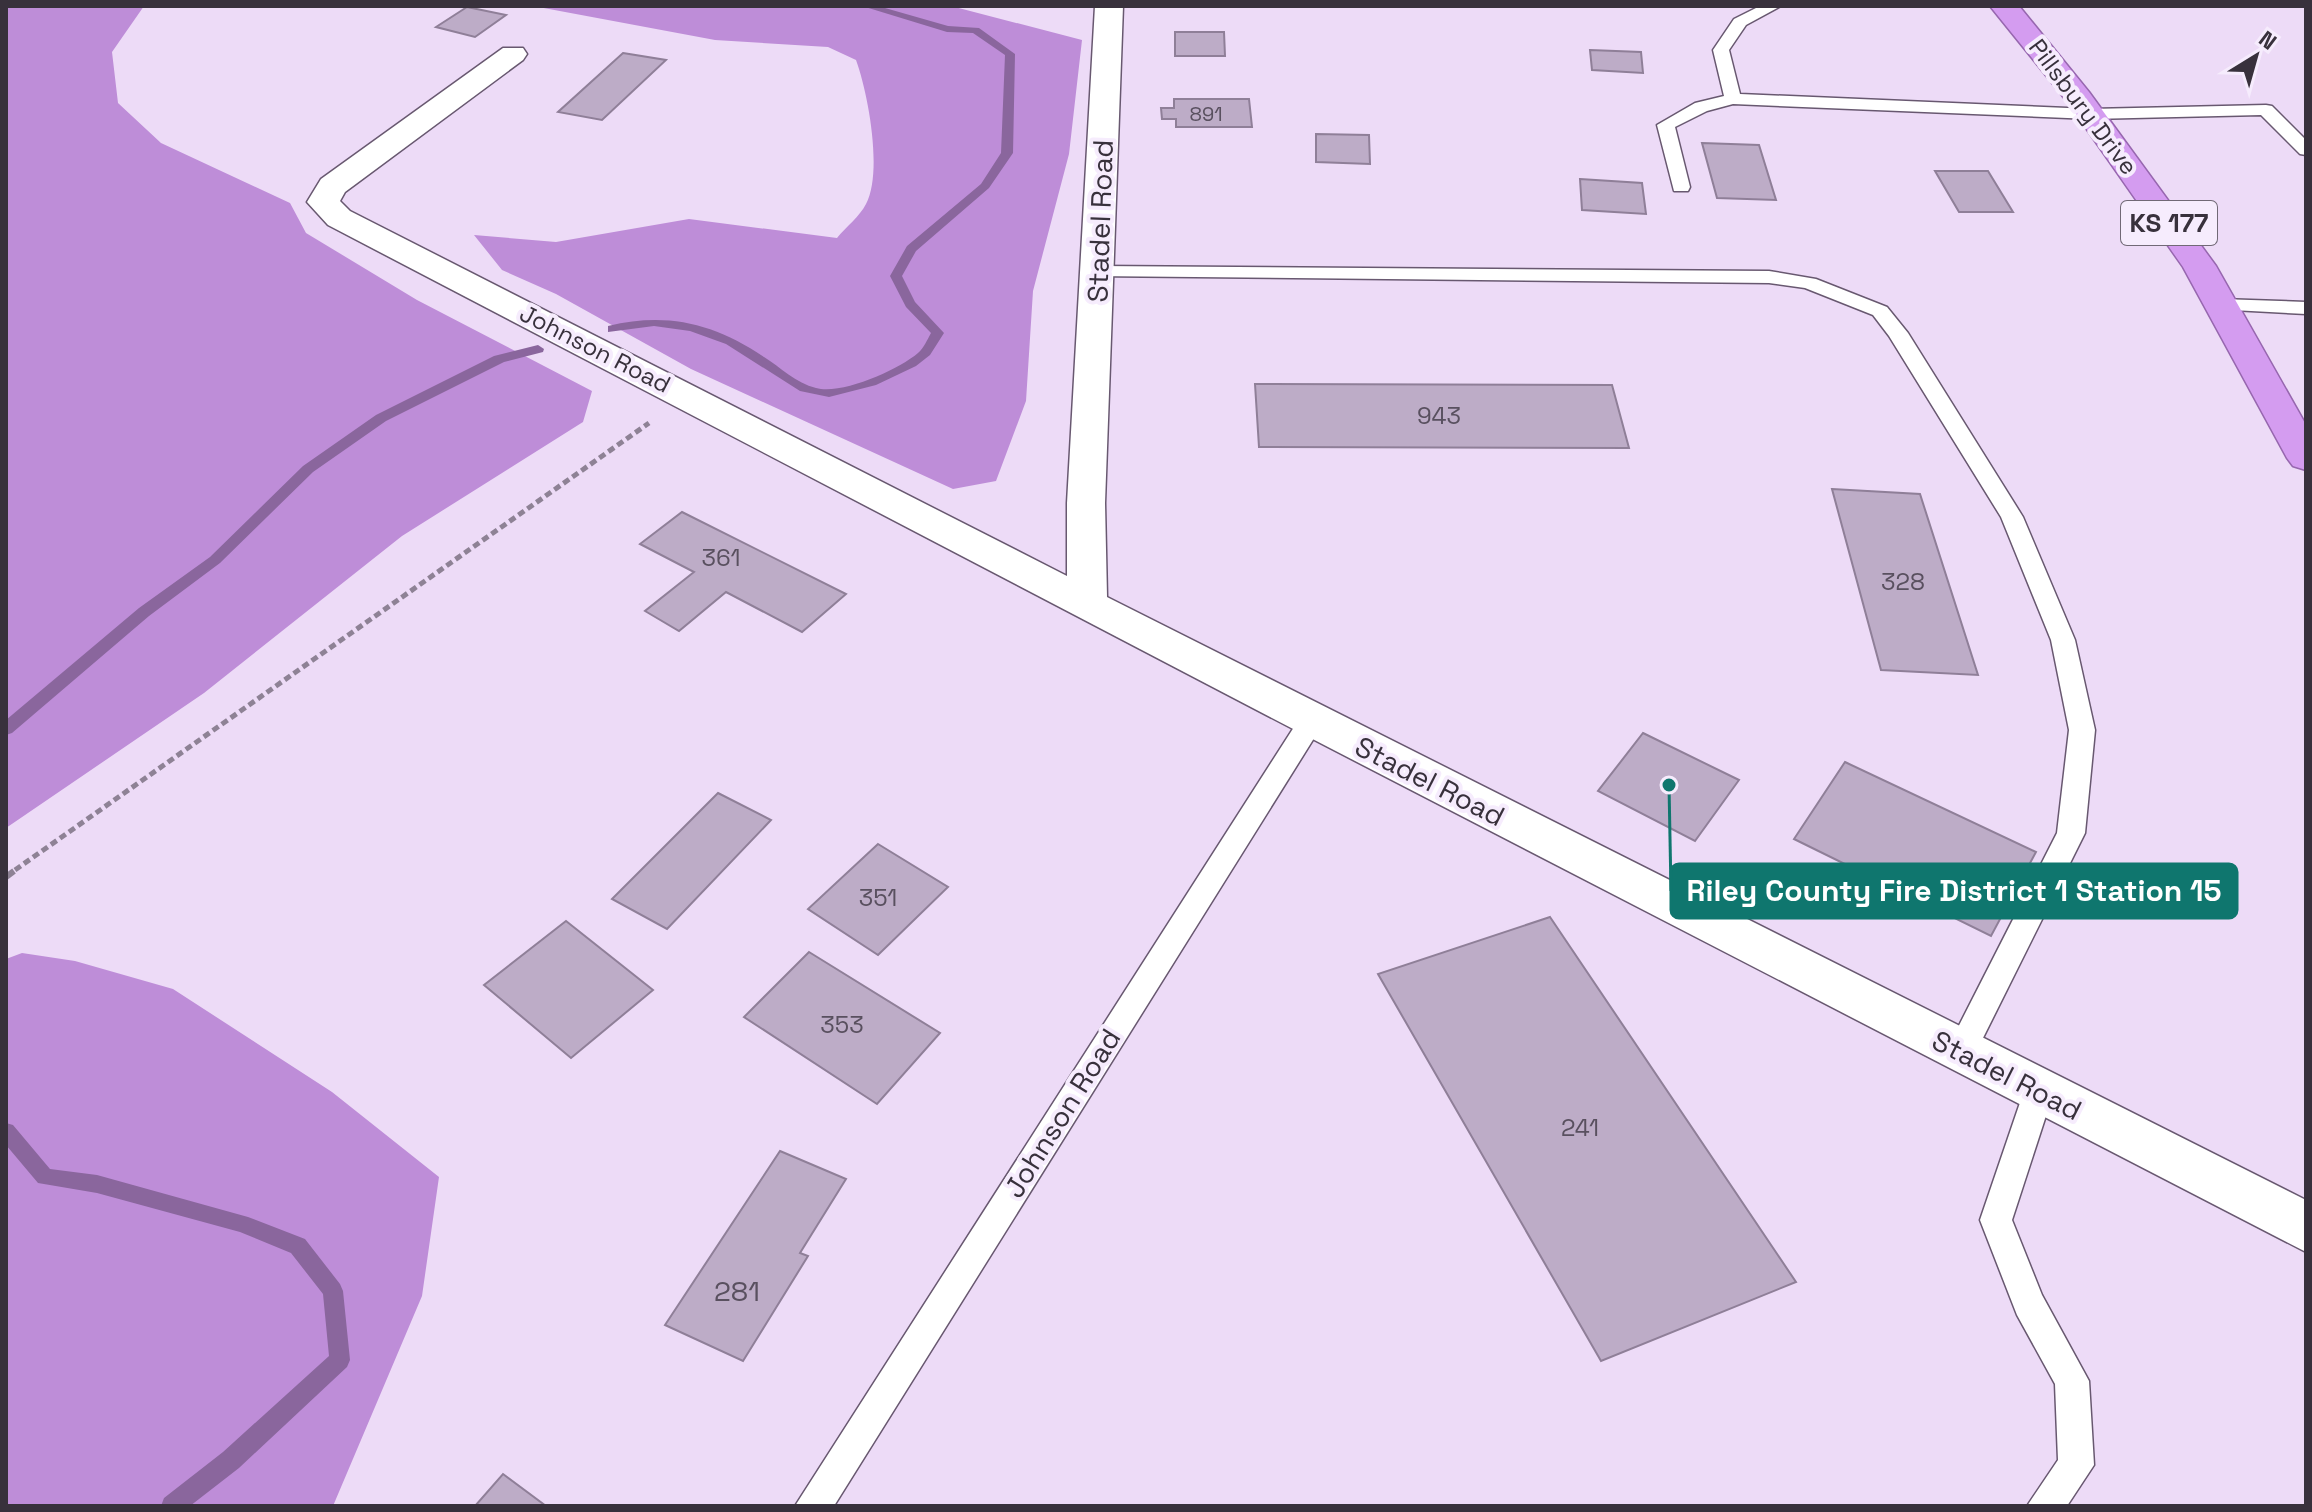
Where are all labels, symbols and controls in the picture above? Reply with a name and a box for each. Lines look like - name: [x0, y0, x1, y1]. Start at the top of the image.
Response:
- north arrow: [2216, 16, 2296, 96]
- text: N: [2254, 24, 2282, 56]
- street label: Pillsbury Drive: [2022, 33, 2145, 181]
- house number: 891: [1189, 101, 1223, 127]
- street label: Stadel Road: [1079, 139, 1121, 303]
- road number: KS 177: [2121, 201, 2217, 245]
- street label: Johnson Road: [515, 297, 676, 400]
- house number: 943: [1417, 400, 1461, 431]
- house number: 361: [701, 542, 741, 573]
- house number: 328: [1881, 566, 1925, 597]
- street label: Stadel Road: [1349, 728, 1511, 834]
- callout: Riley County Fire District 1 Station 15: [1671, 864, 2237, 918]
- text: Riley County Fire District 1 Station 15: [1687, 871, 2221, 910]
- house number: 351: [859, 882, 897, 913]
- house number: 353: [820, 1009, 864, 1040]
- street label: Johnson Road: [996, 1022, 1128, 1204]
- street label: Stadel Road: [1926, 1022, 2088, 1128]
- house number: 241: [1561, 1112, 1599, 1143]
- house number: 281: [714, 1273, 760, 1309]

